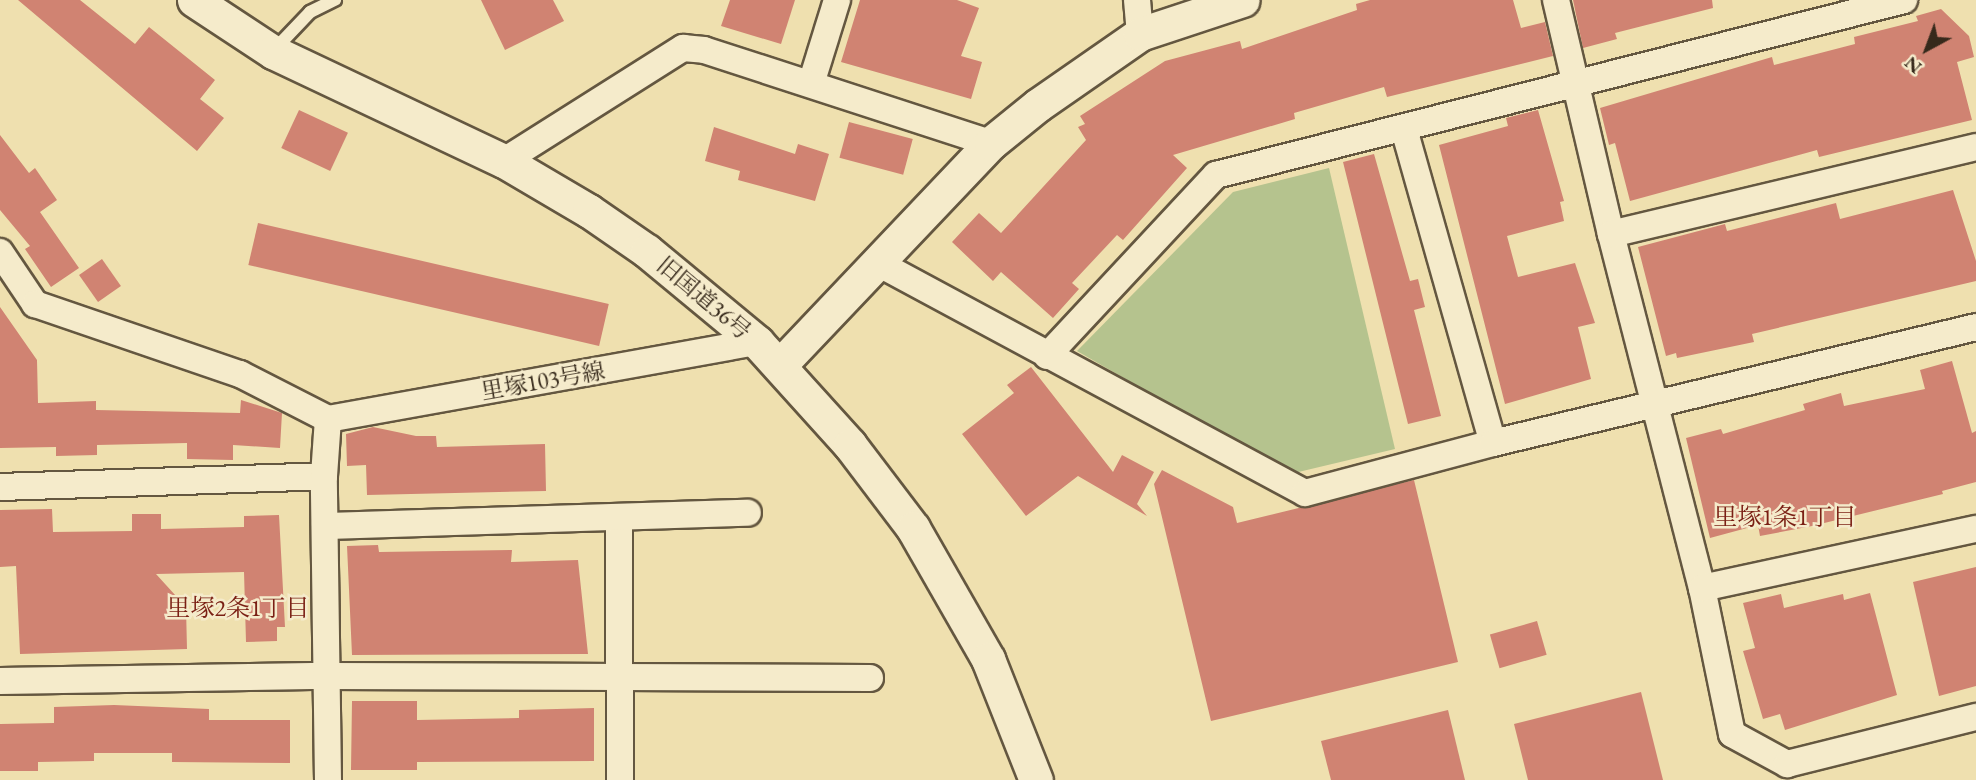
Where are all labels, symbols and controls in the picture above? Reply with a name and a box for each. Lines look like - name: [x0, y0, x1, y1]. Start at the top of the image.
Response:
- north arrow: [1892, 14, 1962, 84]
- text: N: [1899, 51, 1927, 80]
- street label: 旧国道36号: [651, 251, 757, 345]
- street label: 里塚103号線: [479, 357, 607, 405]
- district label: 里塚1条1丁目: [1713, 503, 1857, 531]
- district label: 里塚2条1丁目: [166, 594, 310, 622]

